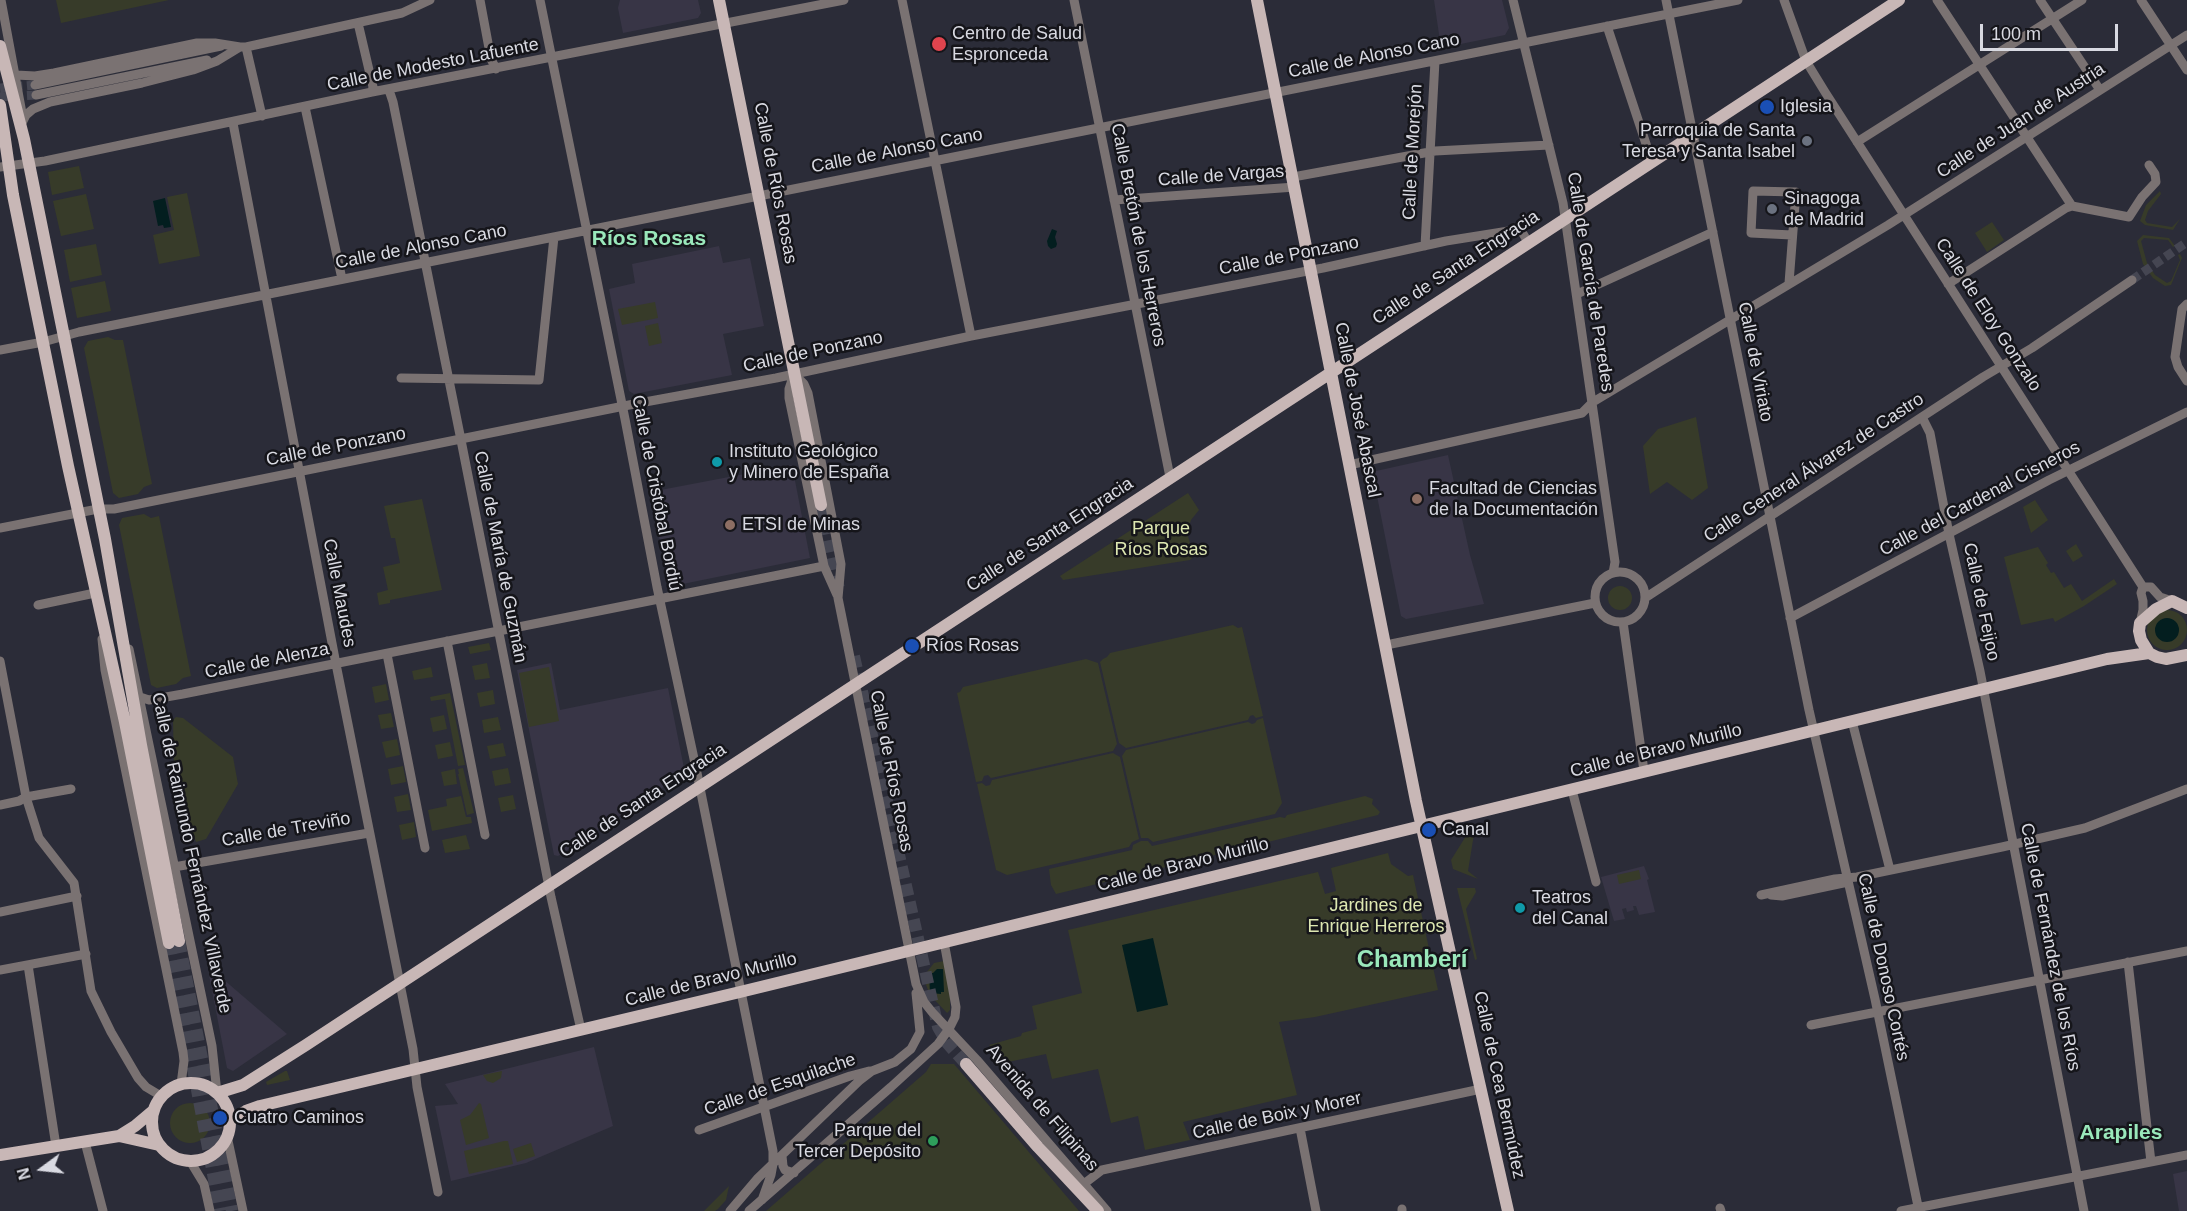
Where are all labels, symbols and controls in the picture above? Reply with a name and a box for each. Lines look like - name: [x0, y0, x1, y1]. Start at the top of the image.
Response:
- scale bar: [1983, 12, 2121, 50]
- place label: Centro de Salud Espronceda: [952, 23, 1082, 66]
- text: 100 m: [1991, 24, 2041, 44]
- street label: Calle de Alonso Cano: [1286, 29, 1462, 83]
- street label: Calle de Modesto Lafuente: [325, 34, 541, 96]
- marker: Centro de Salud Espronceda: [930, 35, 948, 53]
- street label: Calle de Juan de Austria: [1933, 59, 2109, 183]
- street label: Calle de Morejón: [1399, 83, 1427, 221]
- place label: Iglesia: [1780, 96, 1832, 118]
- marker: Iglesia: [1758, 98, 1776, 116]
- street label: Calle de Ríos Rosas: [749, 100, 801, 266]
- place label: Parroquia de Santa Teresa y Santa Isabel: [1622, 120, 1795, 162]
- street label: Calle Bretón de los Herreros: [1106, 121, 1170, 349]
- street label: Calle de Alonso Cano: [809, 124, 985, 178]
- marker: Parroquia de Santa Teresa y Santa Isabel: [1800, 134, 1814, 148]
- street label: Calle de Vargas: [1157, 161, 1285, 191]
- street label: Calle de García de Paredes: [1562, 171, 1618, 393]
- place label: Sinagoga de Madrid: [1784, 188, 1864, 230]
- marker: Sinagoga de Madrid: [1765, 202, 1779, 216]
- street label: Calle de Santa Engracia: [1369, 206, 1543, 330]
- street label: Calle de Alonso Cano: [333, 220, 509, 274]
- district label: Ríos Rosas: [592, 226, 706, 252]
- street label: Calle de Ponzano: [1217, 232, 1361, 280]
- street label: Calle de Eloy Gonzalo: [1930, 234, 2046, 396]
- street label: Calle de Viriato: [1733, 300, 1777, 424]
- street label: Calle de José Abascal: [1329, 321, 1385, 499]
- street label: Calle de Ponzano: [741, 327, 885, 377]
- street label: Calle General Álvarez de Castro: [1700, 389, 1928, 547]
- street label: Calle de Cristóbal Bordiú: [626, 393, 686, 593]
- street label: Calle de Ponzano: [264, 423, 408, 471]
- street label: Calle del Cardenal Cisneros: [1876, 437, 2084, 561]
- place label: Instituto Geológico y Minero de España: [729, 441, 889, 484]
- street label: Calle de María de Guzmán: [469, 449, 531, 665]
- marker: Instituto Geológico y Minero de España: [710, 455, 724, 469]
- street label: Calle de Santa Engracia: [963, 473, 1137, 597]
- place label: Facultad de Ciencias de la Documentación: [1429, 478, 1598, 520]
- marker: Facultad de Ciencias de la Documentación: [1410, 492, 1424, 506]
- place label: ETSI de Minas: [742, 514, 860, 536]
- marker: ETSI de Minas: [723, 518, 737, 532]
- park label: Parque Ríos Rosas: [1114, 518, 1208, 560]
- street label: Calle Maudes: [318, 537, 360, 649]
- street label: Calle de Feijoo: [1958, 541, 2004, 663]
- place label: Ríos Rosas: [926, 635, 1019, 657]
- marker: Ríos Rosas: [903, 637, 921, 655]
- street label: Calle de Alenza: [203, 638, 331, 684]
- street label: Calle de Ríos Rosas: [865, 688, 917, 854]
- street label: Calle de Raimundo Fernández Villaverde: [146, 690, 236, 1016]
- street label: Calle de Bravo Murillo: [1568, 719, 1744, 783]
- street label: Calle de Santa Engracia: [556, 739, 730, 863]
- street label: Calle de Treviño: [220, 808, 352, 852]
- place label: Canal: [1442, 819, 1489, 841]
- marker: Canal: [1420, 821, 1438, 839]
- street label: Calle de Fernández de los Ríos: [2015, 821, 2085, 1073]
- street label: Calle de Bravo Murillo: [1095, 833, 1271, 897]
- street label: Calle de Donoso Cortés: [1853, 871, 1913, 1063]
- place label: Teatros del Canal: [1532, 887, 1608, 930]
- park label: Jardines de Enrique Herreros: [1307, 895, 1445, 938]
- marker: Teatros del Canal: [1513, 901, 1527, 915]
- district label: Chamberí: [1357, 946, 1467, 974]
- street label: Calle de Bravo Murillo: [623, 948, 799, 1012]
- street label: Calle de Cea Bermúdez: [1469, 989, 1529, 1181]
- street label: Avenida de Filipinas: [981, 1040, 1103, 1176]
- street label: Calle de Esquilache: [701, 1049, 859, 1121]
- street label: Calle de Boix y Morer: [1191, 1088, 1363, 1144]
- place label: Cuatro Caminos: [234, 1107, 364, 1129]
- marker: Cuatro Caminos: [211, 1109, 229, 1127]
- place label: Parque del Tercer Depósito: [795, 1120, 921, 1162]
- district label: Arapiles: [2080, 1120, 2162, 1146]
- marker: Parque del Tercer Depósito: [926, 1134, 940, 1148]
- north arrow: [12, 1139, 72, 1199]
- text: N: [14, 1166, 34, 1182]

